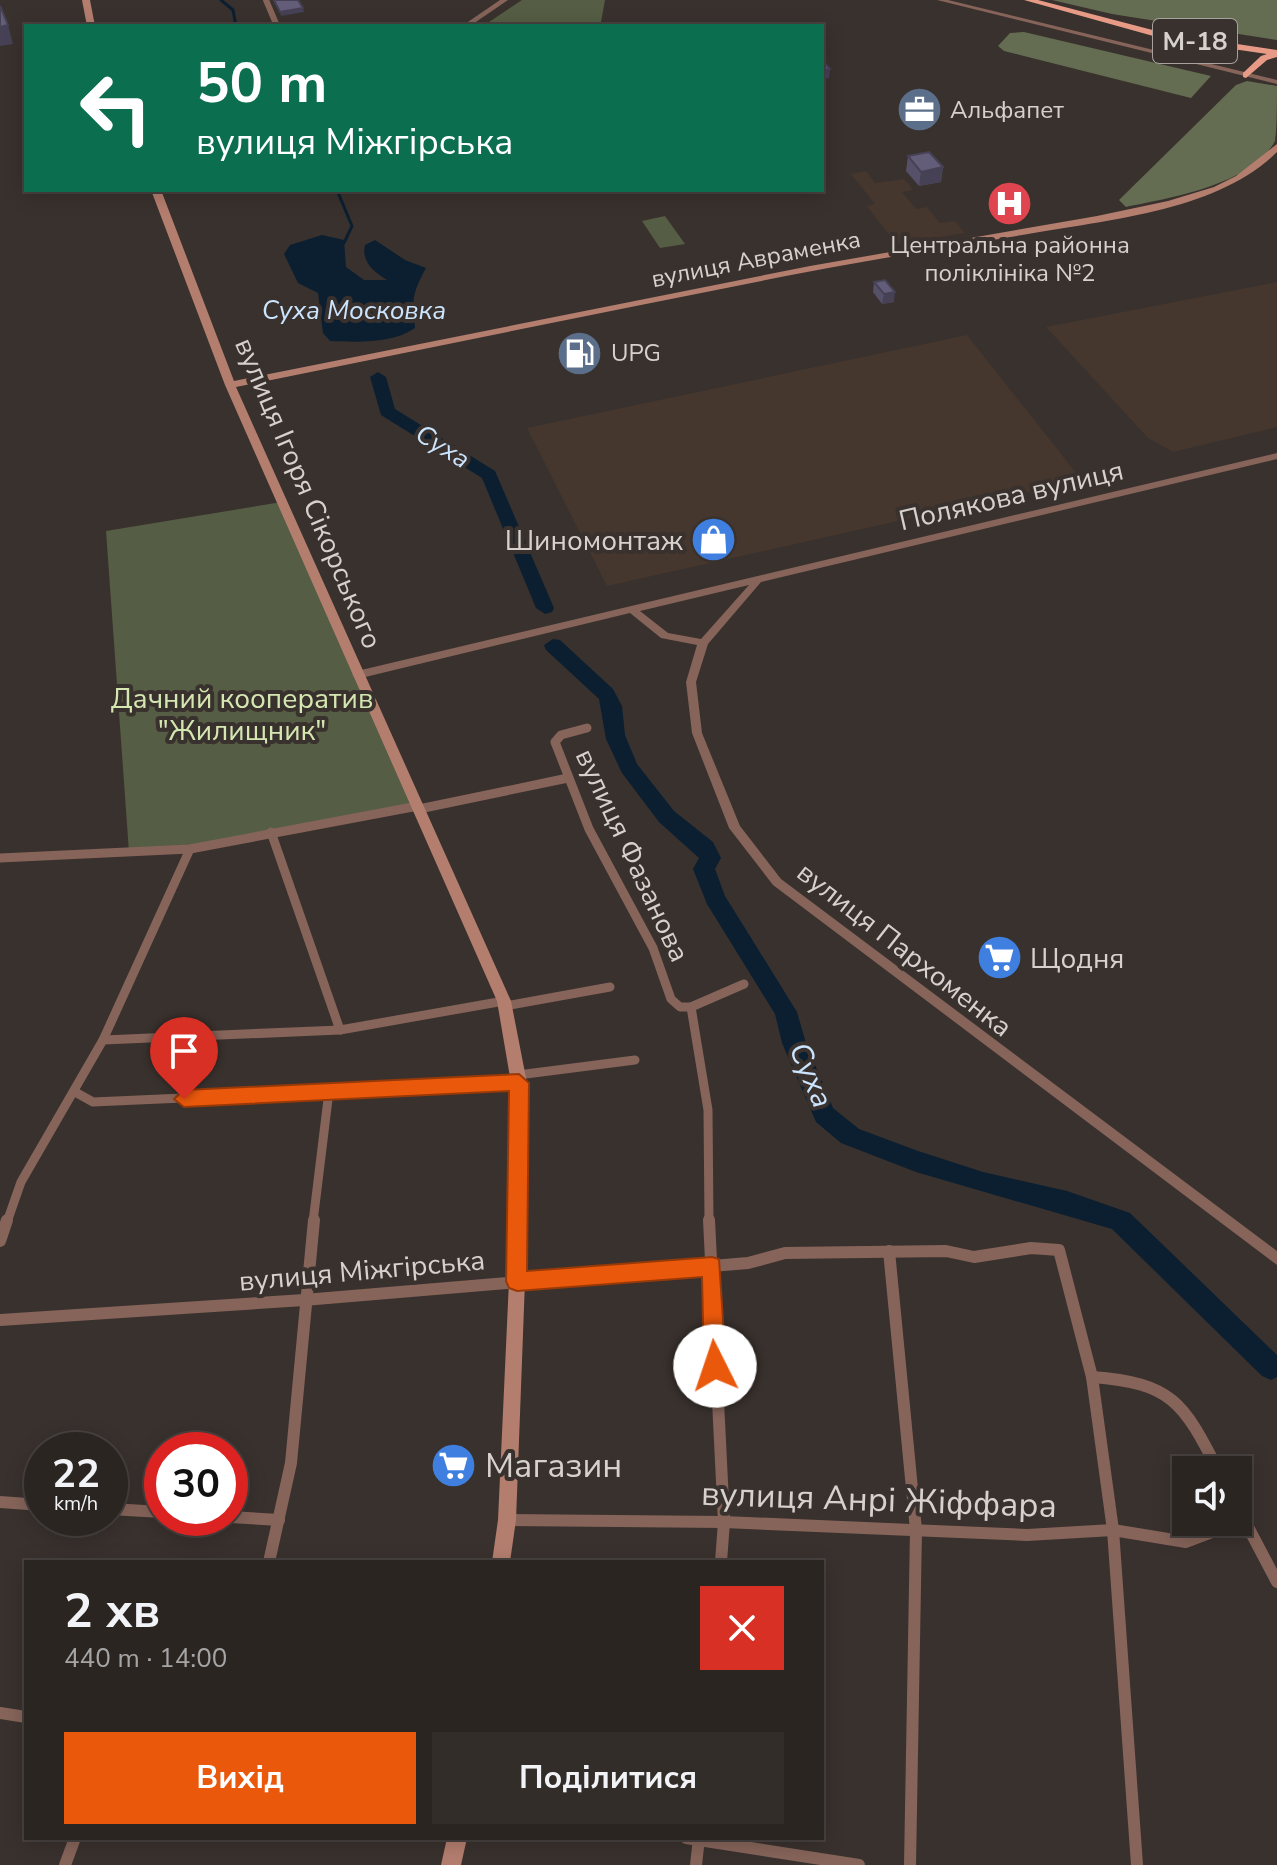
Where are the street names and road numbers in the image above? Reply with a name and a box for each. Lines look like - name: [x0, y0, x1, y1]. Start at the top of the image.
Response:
- road number: М-18: [1153, 19, 1237, 63]
- street label: вулиця Авраменка: [649, 223, 863, 295]
- street label: вулиця Ігоря Сікорського: [225, 332, 391, 655]
- street label: Полякова вулиця: [895, 452, 1127, 540]
- street label: вулиця Фазанова: [566, 743, 698, 968]
- street label: вулиця Пархоменка: [789, 854, 1020, 1046]
- street label: вулиця Міжгірська: [237, 1241, 487, 1301]
- street label: вулиця Анрі Жіффара: [700, 1471, 1058, 1529]

